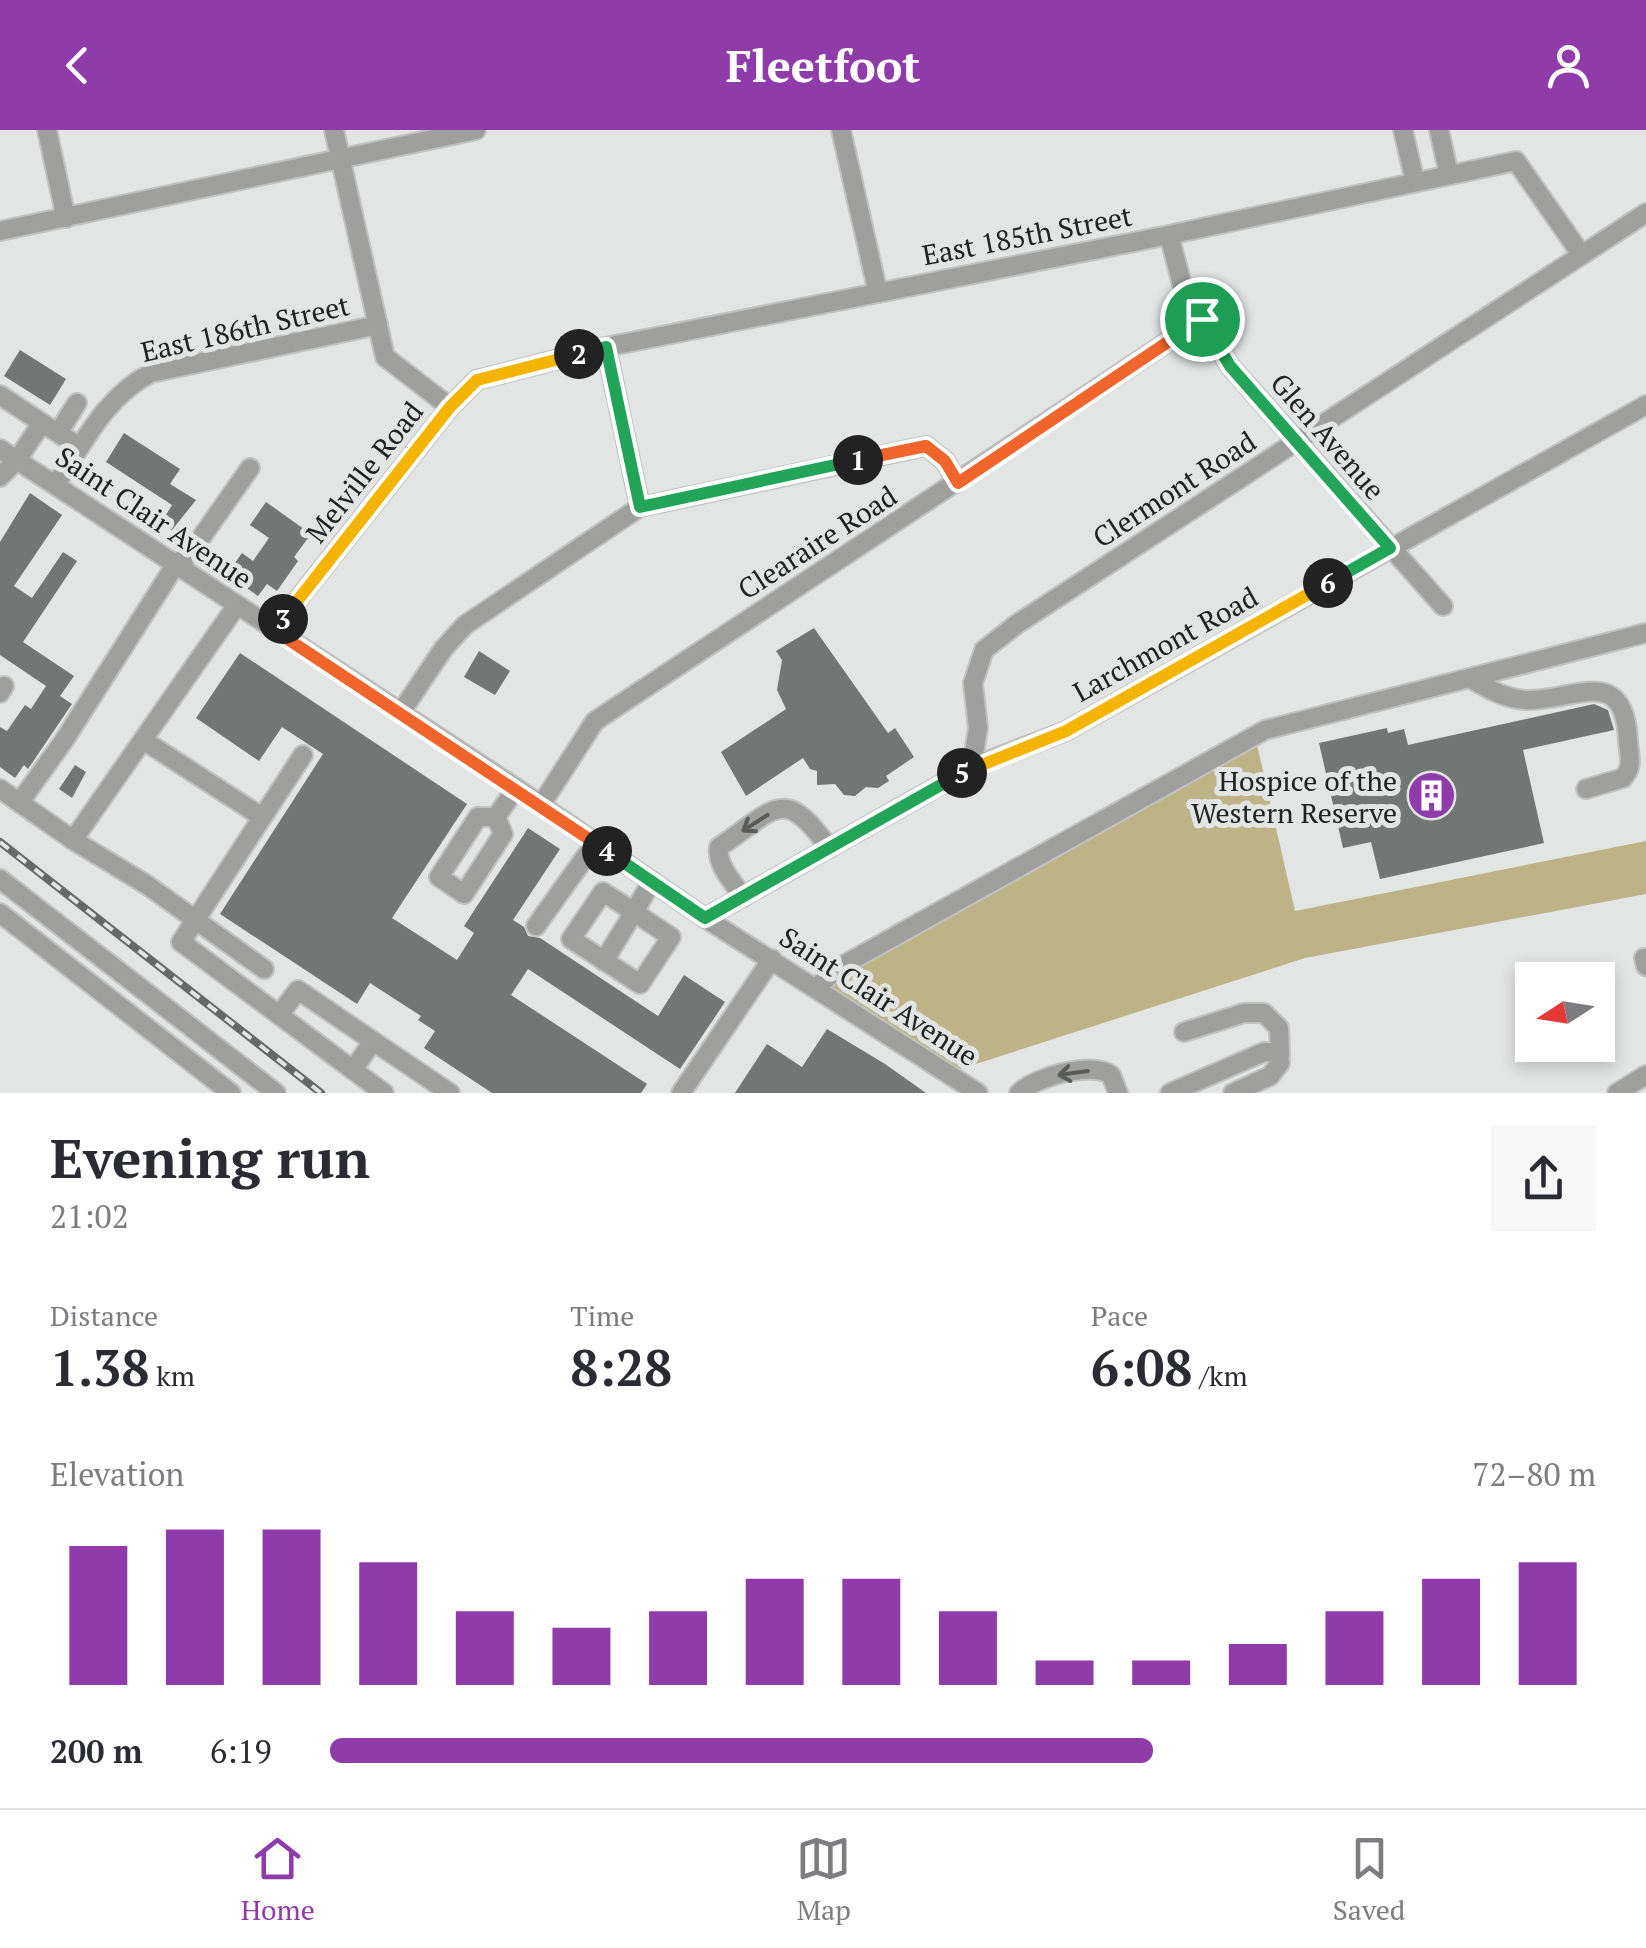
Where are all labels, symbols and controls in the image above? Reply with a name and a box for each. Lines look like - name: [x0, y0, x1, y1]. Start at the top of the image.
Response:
- text: Fleetfoot: [726, 35, 920, 95]
- icon: back: [50, 38, 105, 93]
- icon: person: [1541, 38, 1596, 93]
- street label: East 185th Street: [919, 196, 1136, 273]
- pin: [1160, 277, 1245, 362]
- street label: East 186th Street: [137, 286, 353, 370]
- icon: arrive: [1175, 292, 1230, 347]
- pin: 2: [554, 329, 604, 379]
- text: 2: [571, 335, 587, 372]
- street label: Glen Avenue: [1263, 365, 1393, 507]
- street label: Melville Road: [297, 394, 431, 550]
- street label: Clermont Road: [1085, 422, 1263, 556]
- pin: 1: [833, 435, 883, 485]
- street label: Saint Clair Avenue: [49, 438, 259, 596]
- text: 1: [850, 441, 866, 478]
- street label: Clearaire Road: [731, 477, 903, 607]
- pin: 6: [1303, 558, 1353, 608]
- text: 6: [1320, 564, 1336, 601]
- street label: Larchmont Road: [1066, 578, 1264, 710]
- pin: 3: [258, 594, 308, 644]
- text: 3: [275, 600, 291, 637]
- pin: 5: [937, 748, 987, 798]
- text: 5: [954, 754, 970, 791]
- place label: Hospice of the Western Reserve: [1191, 762, 1397, 831]
- building icon: Hospice of the Western Reserve: [1406, 770, 1458, 822]
- one-way arrow: [741, 812, 769, 833]
- pin: 4: [582, 826, 632, 876]
- text: 4: [599, 832, 615, 869]
- street label: Saint Clair Avenue: [773, 918, 985, 1074]
- north arrow: [1515, 962, 1615, 1062]
- map controls: [1515, 962, 1615, 1062]
- one-way arrow: [1057, 1064, 1089, 1082]
- text: Evening run: [50, 1121, 370, 1194]
- button: share: [1491, 1126, 1596, 1231]
- text: 21:02: [50, 1195, 129, 1237]
- text: Distance: [50, 1297, 158, 1334]
- text: Time: [570, 1297, 634, 1334]
- text: Pace: [1091, 1297, 1148, 1334]
- text: 1.38: [50, 1334, 150, 1400]
- text: 8:28: [570, 1334, 672, 1400]
- text: 6:08: [1091, 1334, 1193, 1400]
- text: km: [150, 1357, 195, 1394]
- text: /km: [1193, 1357, 1248, 1394]
- text: Elevation: [50, 1453, 184, 1495]
- text: 72–80 m: [1472, 1453, 1596, 1495]
- text: 200 m: [50, 1730, 142, 1772]
- text: 6:19: [210, 1730, 272, 1772]
- tab: Home: [241, 1831, 315, 1928]
- tab: Map: [796, 1831, 851, 1928]
- tab: Saved: [1333, 1831, 1405, 1928]

